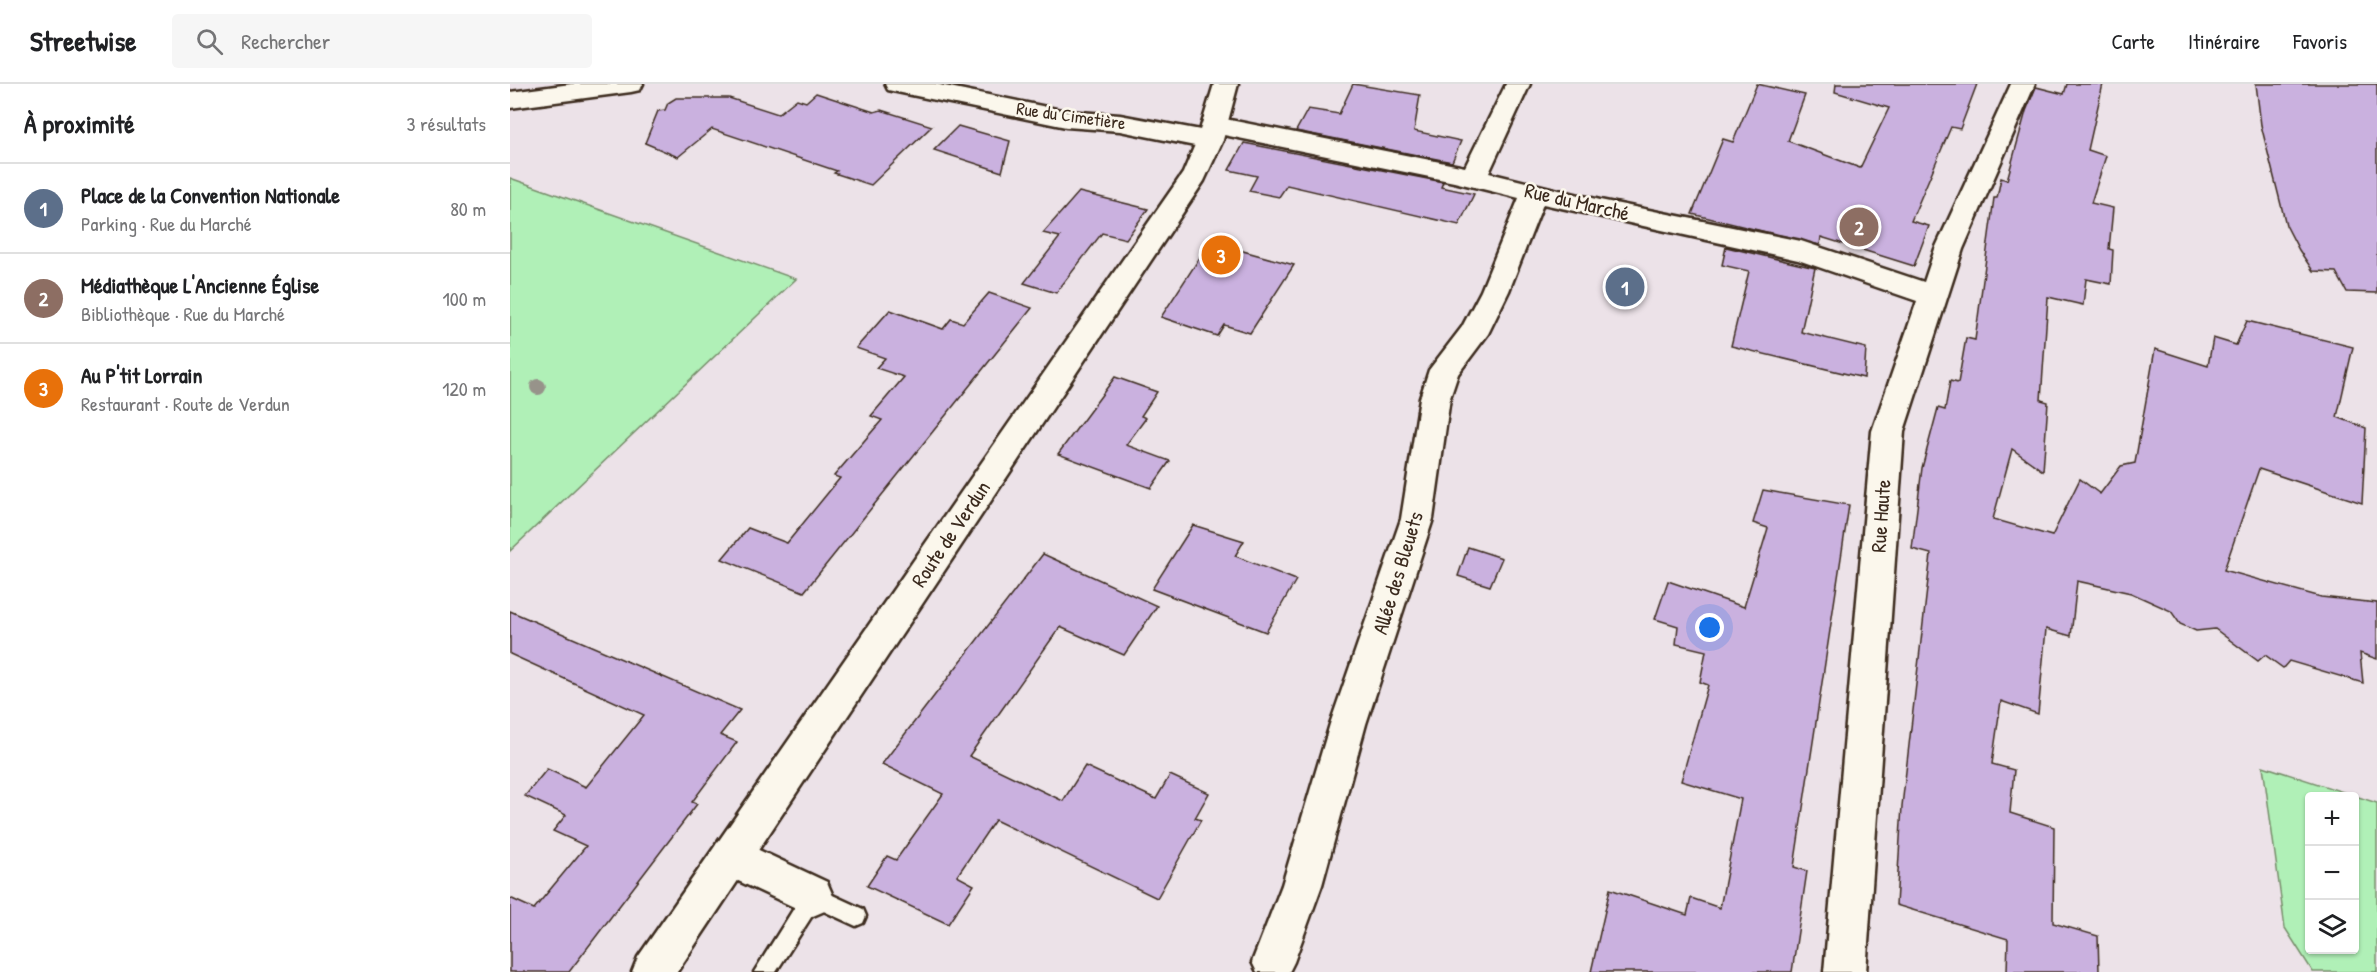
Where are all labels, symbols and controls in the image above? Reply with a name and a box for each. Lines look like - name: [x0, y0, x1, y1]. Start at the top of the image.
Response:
- search box: [172, 14, 592, 68]
- text: Streetwise: [30, 22, 136, 60]
- icon: search: [193, 25, 226, 58]
- text: Rechercher: [241, 26, 330, 56]
- text: Carte: [2112, 27, 2155, 56]
- text: Itinéraire: [2188, 27, 2260, 56]
- text: Favoris: [2293, 27, 2347, 56]
- street label: Rue du Cimetière: [1015, 95, 1127, 136]
- text: À proximité: [24, 106, 135, 141]
- text: 3 résultats: [406, 110, 486, 137]
- street label: Rue du Marché: [1522, 175, 1632, 228]
- text: Place de la Convention Nationale: [81, 180, 340, 210]
- text: 1: [40, 195, 47, 222]
- text: 80 m: [450, 195, 486, 222]
- pin: 2: [1840, 204, 1878, 250]
- text: Parking · Rue du Marché: [81, 210, 252, 237]
- pin: 3: [1202, 232, 1240, 278]
- pin: 1: [1606, 264, 1644, 310]
- text: Médiathèque L'Ancienne Église: [81, 270, 319, 300]
- text: 2: [39, 285, 48, 312]
- text: 100 m: [443, 285, 486, 312]
- text: Bibliothèque · Rue du Marché: [81, 300, 285, 327]
- text: Au P'tit Lorrain: [81, 360, 202, 390]
- text: 3: [39, 375, 48, 402]
- text: 120 m: [442, 375, 486, 402]
- text: Restaurant · Route de Verdun: [81, 390, 290, 417]
- street label: Route de Verdun: [904, 475, 997, 593]
- street label: Rue Haute: [1863, 478, 1898, 553]
- street label: Allée des Bleuets: [1365, 508, 1430, 638]
- your location: [1695, 613, 1724, 642]
- map controls: [2305, 792, 2359, 954]
- button: +: [2305, 792, 2359, 846]
- button: −: [2305, 846, 2359, 900]
- button: layers: [2305, 900, 2359, 954]

